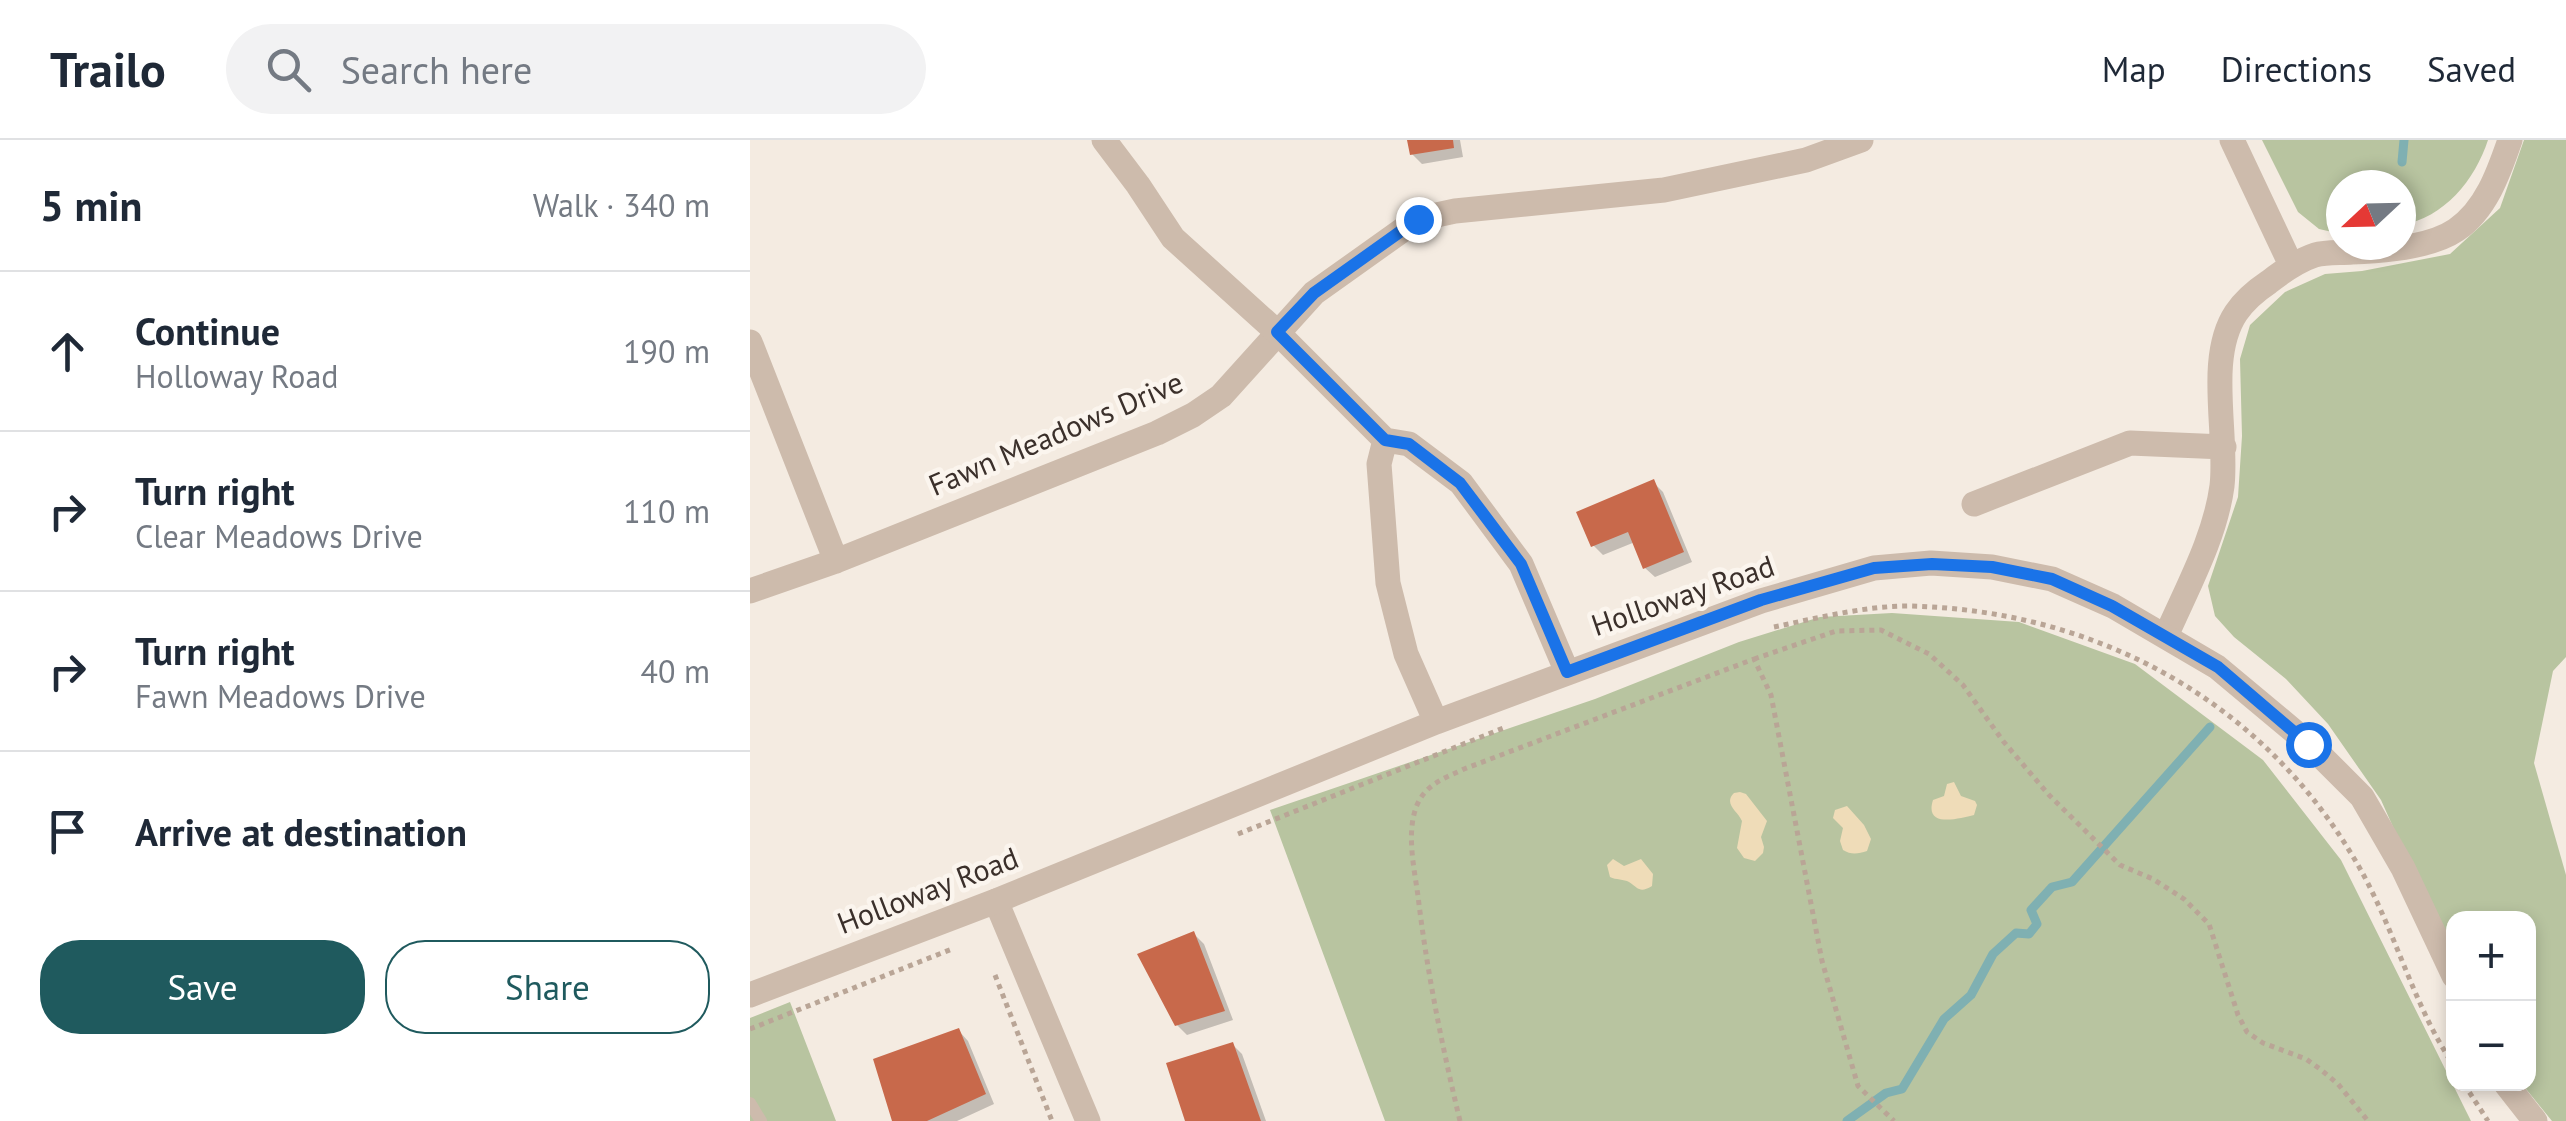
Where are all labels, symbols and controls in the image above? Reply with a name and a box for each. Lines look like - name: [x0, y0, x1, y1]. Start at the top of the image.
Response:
- search box: [226, 24, 926, 114]
- text: Trailo: [50, 38, 166, 100]
- icon: search: [261, 42, 316, 97]
- text: Search here: [341, 45, 532, 94]
- text: Map: [2102, 46, 2166, 92]
- text: Directions: [2221, 46, 2372, 92]
- text: Saved: [2427, 46, 2516, 92]
- north arrow: [2326, 170, 2416, 260]
- text: 5 min: [40, 178, 142, 233]
- text: Walk · 340 m: [533, 184, 710, 226]
- route end: [1396, 197, 1442, 243]
- text: Continue: [135, 306, 280, 355]
- icon: ahead: [40, 324, 95, 379]
- text: 190 m: [623, 330, 710, 372]
- text: Holloway Road: [135, 355, 339, 397]
- street label: Fawn Meadows Drive: [922, 361, 1188, 504]
- text: Turn right: [135, 466, 295, 515]
- icon: right: [40, 484, 95, 539]
- text: 110 m: [623, 490, 710, 532]
- text: Clear Meadows Drive: [135, 515, 423, 557]
- street label: Holloway Road: [1586, 545, 1779, 644]
- text: Turn right: [135, 626, 295, 675]
- icon: right: [40, 644, 95, 699]
- text: 40 m: [641, 650, 710, 692]
- text: Fawn Meadows Drive: [135, 675, 426, 717]
- route start: [2286, 722, 2332, 768]
- icon: arrive: [40, 804, 95, 859]
- text: Arrive at destination: [135, 807, 467, 856]
- street label: Holloway Road: [831, 837, 1024, 942]
- map controls: [2446, 911, 2536, 1091]
- button: +: [2446, 911, 2536, 1001]
- button: Save: [40, 940, 365, 1034]
- button: Share: [385, 940, 710, 1034]
- button: −: [2446, 1001, 2536, 1091]

